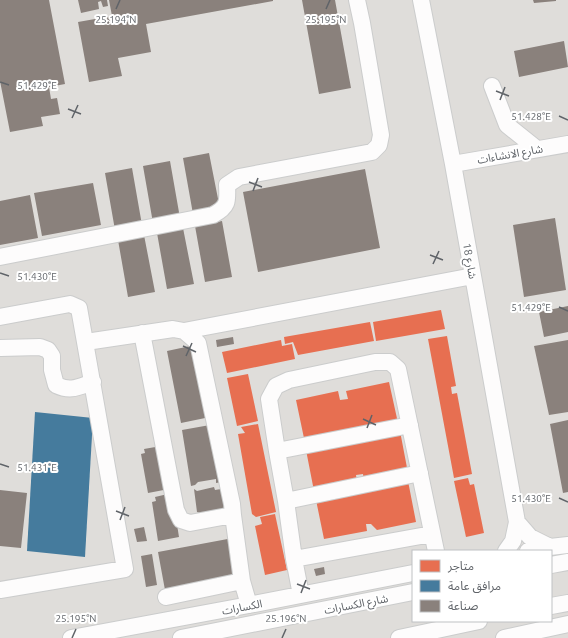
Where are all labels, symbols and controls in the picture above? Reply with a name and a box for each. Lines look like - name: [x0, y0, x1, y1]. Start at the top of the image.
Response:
- text: 25.194°N: [95, 14, 137, 25]
- text: 25.195°N: [305, 14, 347, 25]
- text: 51.429°E: [17, 80, 57, 91]
- text: 51.428°E: [511, 111, 551, 122]
- street label: شارع الانشاءات: [476, 142, 545, 168]
- street label: شارع 18: [459, 242, 479, 281]
- text: 51.430°E: [17, 271, 57, 282]
- text: 51.429°E: [511, 302, 551, 313]
- text: 51.431°E: [17, 462, 57, 473]
- text: 51.430°E: [511, 493, 551, 504]
- legend: [412, 550, 552, 622]
- text: متاجر: [447, 559, 474, 573]
- text: مرافق عامة: [448, 579, 501, 594]
- street label: شارع الكسارات: [323, 592, 390, 618]
- street label: الكسارات: [221, 597, 263, 618]
- text: صناعة: [448, 599, 478, 612]
- text: 25.195°N: [55, 613, 97, 624]
- text: 25.196°N: [265, 613, 307, 624]

